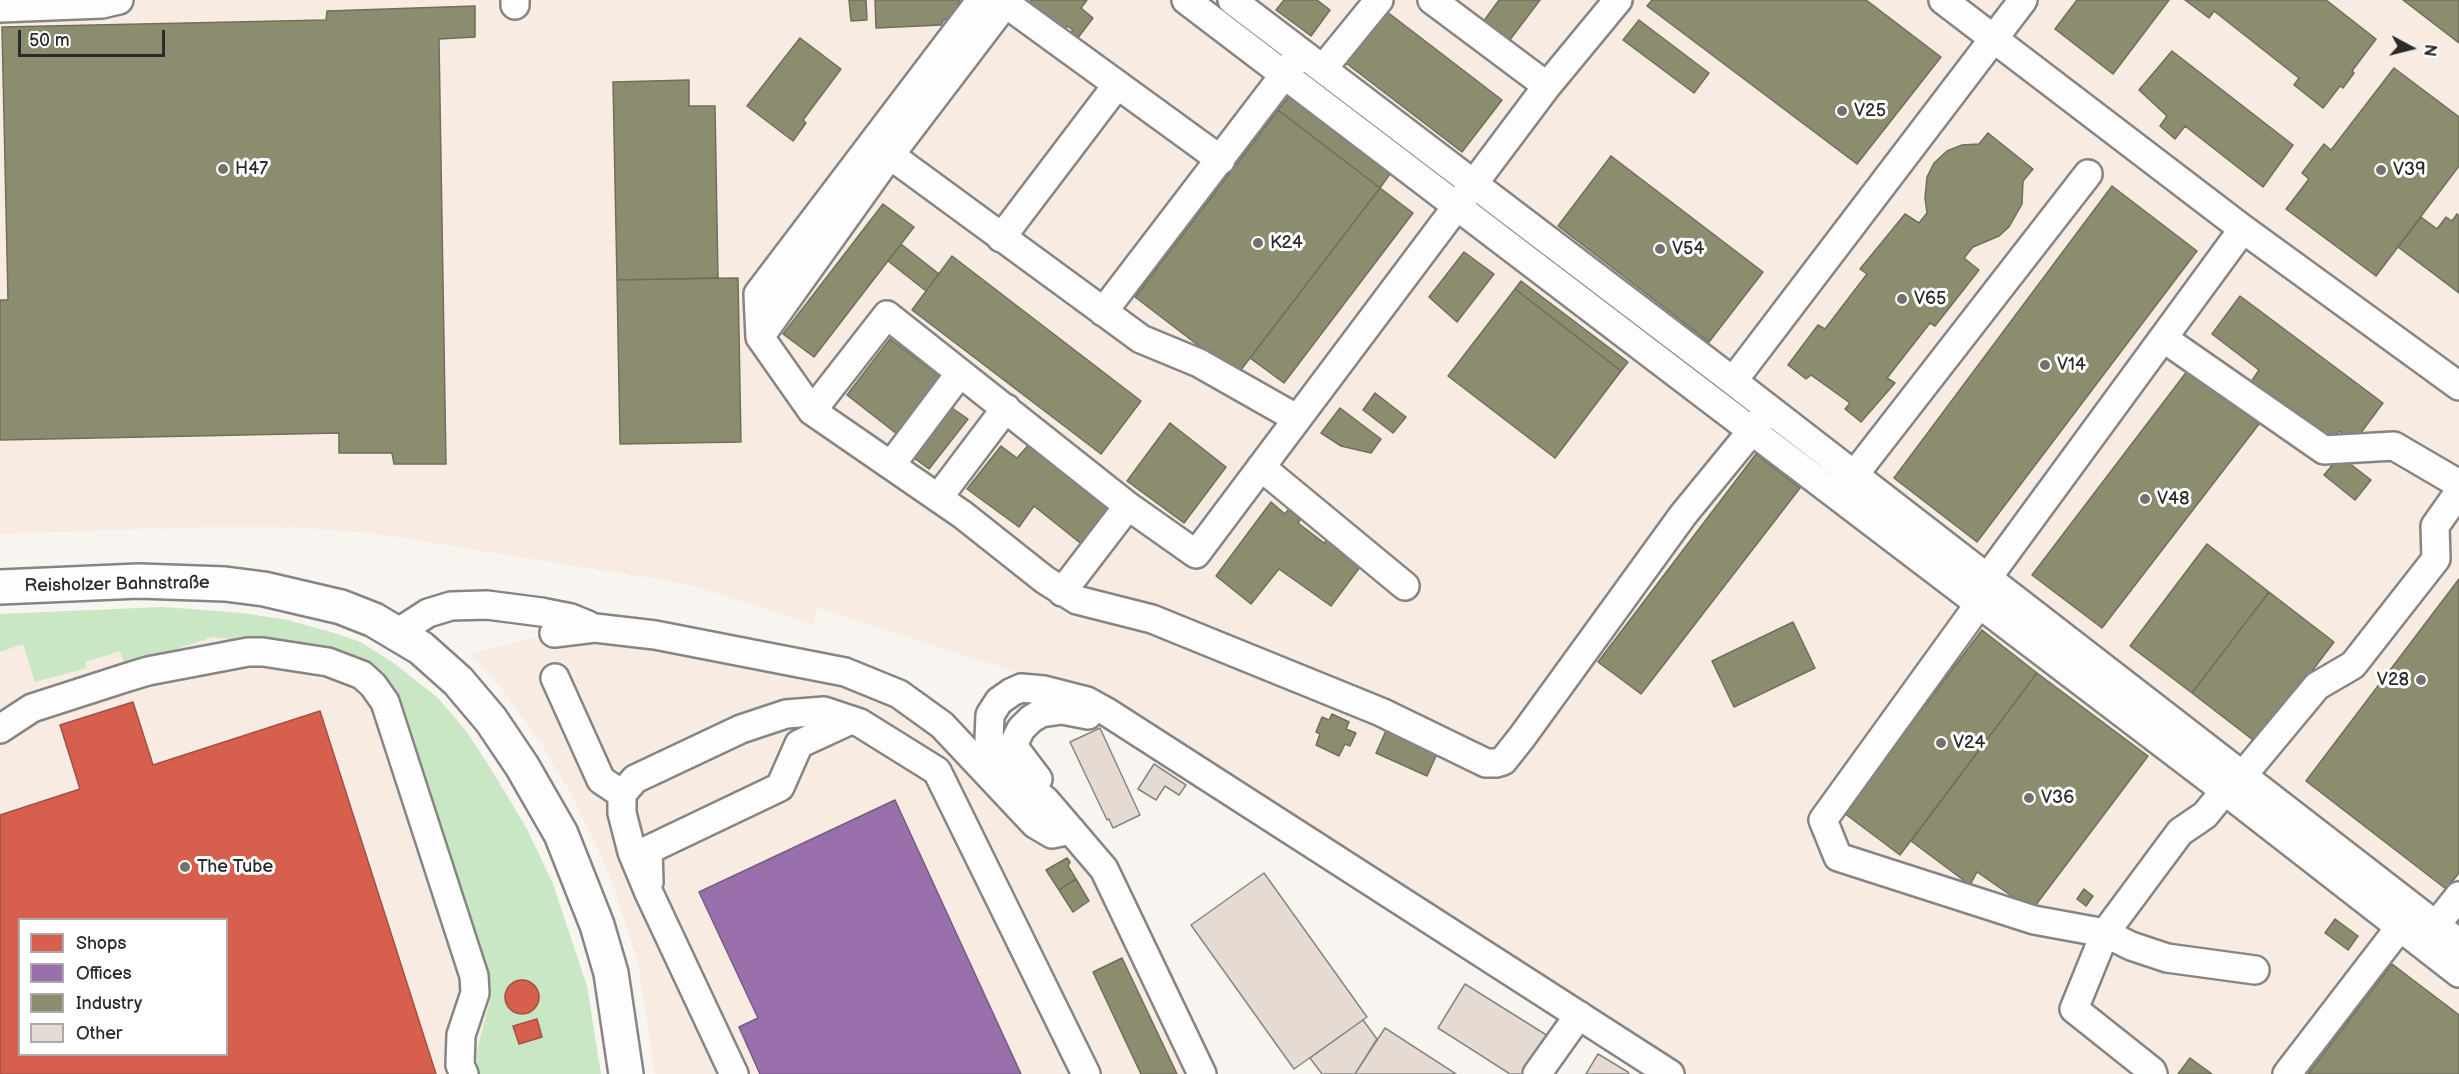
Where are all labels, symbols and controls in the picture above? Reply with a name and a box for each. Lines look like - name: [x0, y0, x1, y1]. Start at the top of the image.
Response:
- scale bar: [21, 18, 168, 56]
- north arrow: [2381, 18, 2441, 78]
- text: 50 m: [29, 30, 70, 51]
- text: N: [2419, 43, 2440, 57]
- place label: V25: [1854, 100, 1886, 122]
- marker: V25: [1835, 104, 1849, 118]
- place label: H47: [235, 158, 268, 180]
- place label: V39: [2393, 159, 2426, 181]
- marker: H47: [216, 162, 230, 176]
- marker: V39: [2374, 163, 2388, 177]
- place label: K24: [1270, 232, 1303, 254]
- marker: K24: [1251, 236, 1265, 250]
- place label: V54: [1672, 238, 1704, 260]
- marker: V54: [1653, 242, 1667, 256]
- place label: V65: [1914, 288, 1946, 310]
- marker: V65: [1895, 292, 1909, 306]
- place label: V14: [2057, 354, 2086, 376]
- marker: V14: [2038, 358, 2052, 372]
- place label: V48: [2157, 488, 2190, 510]
- marker: V48: [2138, 492, 2152, 506]
- street label: Reisholzer Bahnstraße: [24, 573, 210, 597]
- place label: V28: [2377, 669, 2409, 691]
- marker: V28: [2414, 673, 2428, 687]
- place label: V24: [1953, 732, 1985, 754]
- marker: V24: [1934, 736, 1948, 750]
- place label: V36: [2041, 787, 2074, 809]
- marker: V36: [2022, 791, 2036, 805]
- place label: The Tube: [197, 856, 273, 878]
- marker: The Tube: [178, 860, 192, 874]
- legend: [18, 918, 228, 1056]
- text: Shops: [76, 933, 126, 954]
- text: Offices: [76, 963, 132, 984]
- text: Industry: [76, 993, 142, 1014]
- text: Other: [76, 1023, 122, 1044]

